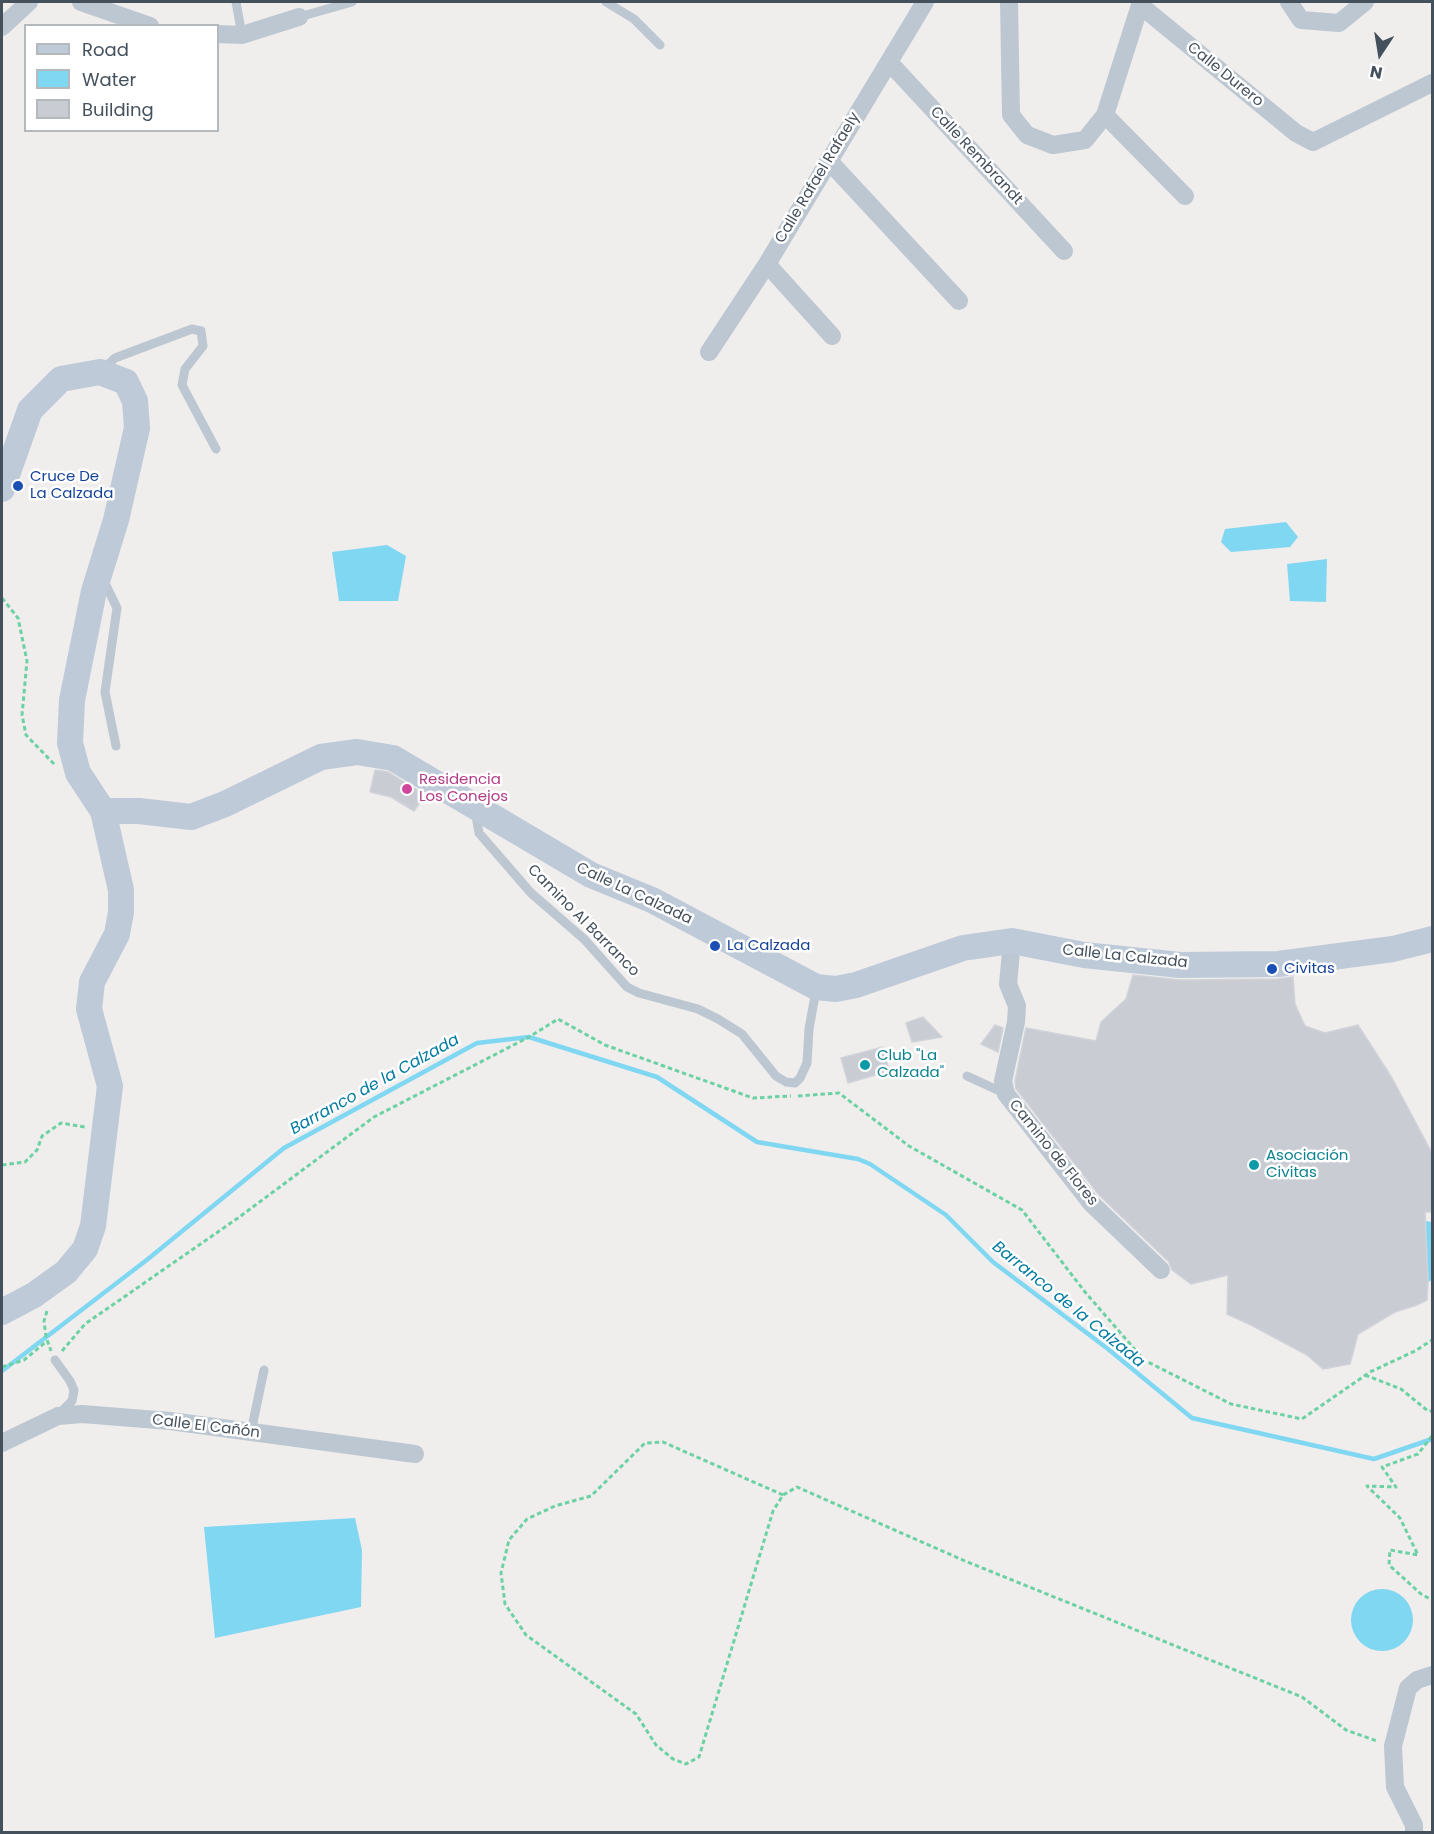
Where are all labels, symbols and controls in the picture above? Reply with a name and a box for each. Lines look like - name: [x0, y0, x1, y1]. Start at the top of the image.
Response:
- legend: [24, 24, 219, 132]
- north arrow: [1350, 24, 1410, 84]
- text: Road: [82, 37, 129, 62]
- street label: Calle Durero: [1183, 39, 1267, 111]
- text: N: [1368, 60, 1384, 85]
- text: Water: [82, 67, 136, 92]
- text: Building: [82, 97, 154, 122]
- street label: Calle Rembrandt: [926, 103, 1026, 209]
- street label: Calle Rafael Rafaely: [772, 109, 864, 247]
- place label: Cruce De La Calzada: [30, 468, 113, 503]
- marker: Cruce De La Calzada: [11, 479, 25, 493]
- place label: Residencia Los Conejos: [419, 771, 508, 806]
- marker: Residencia Los Conejos: [400, 782, 414, 796]
- street label: Calle La Calzada: [573, 859, 695, 929]
- street label: Camino Al Barranco: [523, 861, 643, 981]
- place label: La Calzada: [727, 937, 810, 955]
- marker: La Calzada: [708, 939, 722, 953]
- street label: Calle La Calzada: [1062, 941, 1188, 973]
- place label: Civitas: [1284, 960, 1335, 978]
- marker: Civitas: [1265, 962, 1279, 976]
- water label: Barranco de la Calzada: [287, 1031, 463, 1139]
- place label: Club "La Calzada": [877, 1047, 944, 1082]
- marker: Club "La Calzada": [858, 1058, 872, 1072]
- street label: Camino de Flores: [1005, 1096, 1101, 1210]
- place label: Asociación Civitas: [1266, 1147, 1348, 1182]
- marker: Asociación Civitas: [1247, 1158, 1261, 1172]
- water label: Barranco de la Calzada: [988, 1238, 1148, 1372]
- street label: Calle El Cañón: [151, 1411, 261, 1443]

